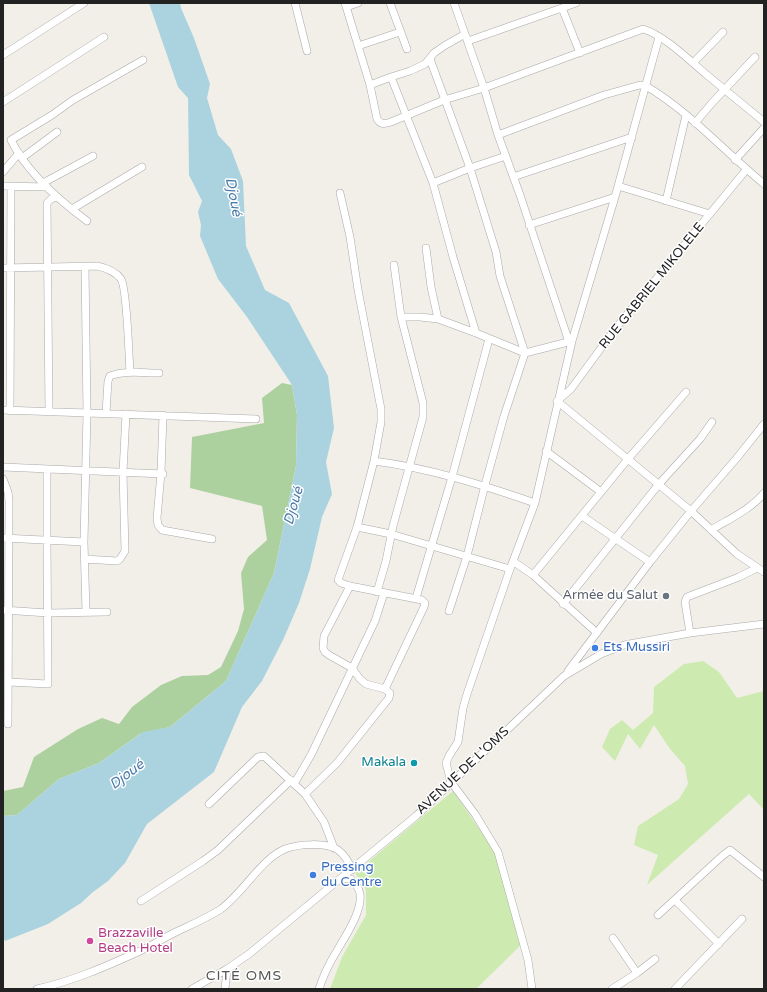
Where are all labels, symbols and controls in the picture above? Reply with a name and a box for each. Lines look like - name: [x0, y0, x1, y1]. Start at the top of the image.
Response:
- water label: Djoué: [221, 176, 245, 218]
- street label: RUE GABRIEL MIKOLELE: [596, 220, 708, 352]
- water label: Djoué: [281, 485, 307, 527]
- place label: Armée du Salut: [562, 588, 658, 604]
- marker: Armée du Salut: [661, 591, 671, 601]
- place label: Ets Mussiri: [603, 640, 670, 656]
- marker: Ets Mussiri: [590, 643, 600, 653]
- street label: AVENUE DE L'OMS: [413, 724, 513, 818]
- place label: Makala: [361, 755, 406, 771]
- water label: Djoué: [106, 757, 148, 793]
- marker: Makala: [409, 758, 419, 768]
- place label: Pressing du Centre: [321, 860, 382, 891]
- marker: Pressing du Centre: [308, 870, 318, 880]
- place label: Brazzaville Beach Hotel: [98, 926, 173, 957]
- marker: Brazzaville Beach Hotel: [85, 936, 95, 946]
- district label: CITÉ OMS: [206, 968, 282, 984]

